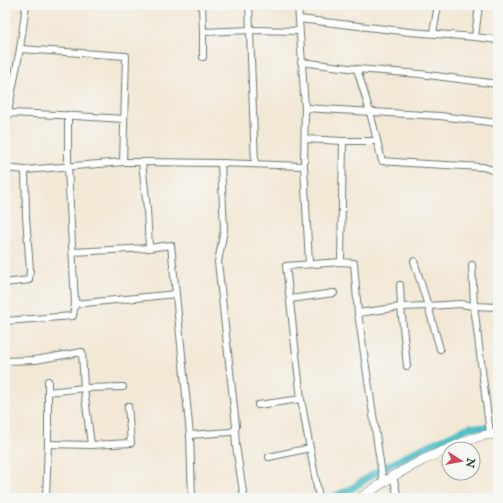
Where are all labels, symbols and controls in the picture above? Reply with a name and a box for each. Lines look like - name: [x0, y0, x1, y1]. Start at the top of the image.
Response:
- north arrow: [441, 441, 481, 481]
- text: N: [462, 456, 478, 469]

